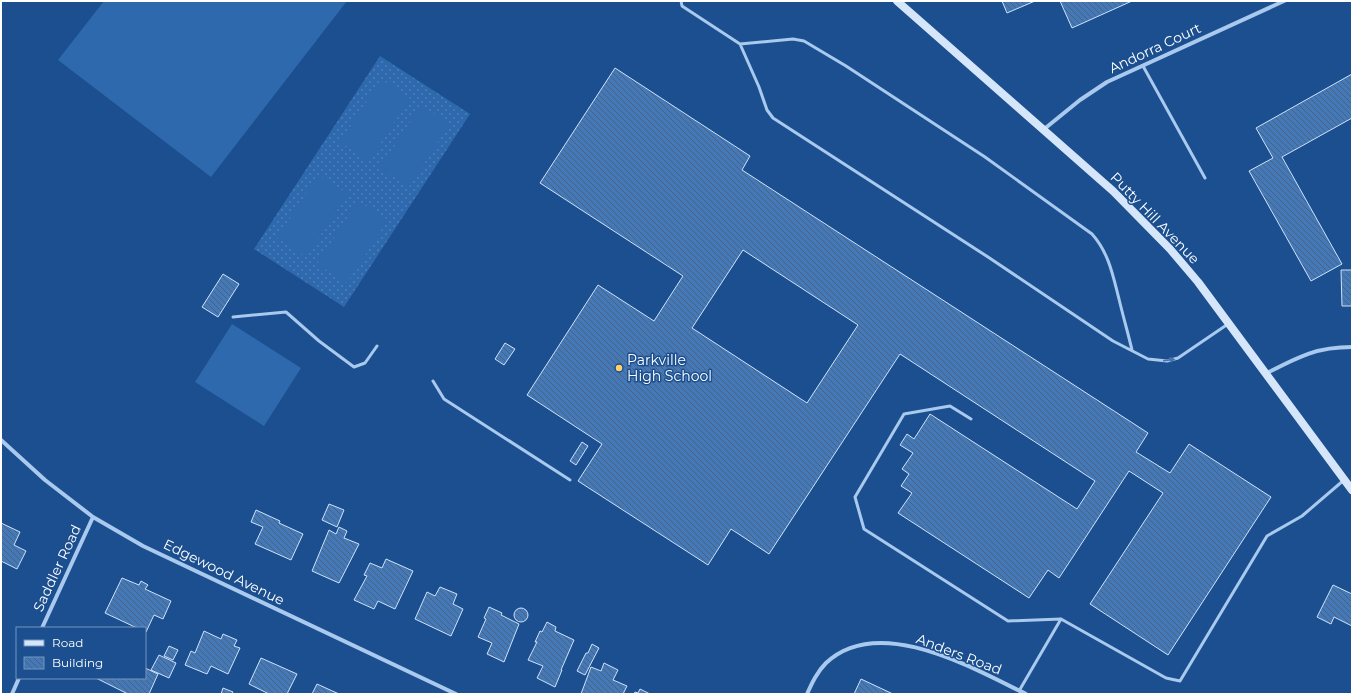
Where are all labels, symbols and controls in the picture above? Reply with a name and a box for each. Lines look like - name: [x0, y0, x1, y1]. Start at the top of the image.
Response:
- street label: Andorra Court: [1106, 19, 1204, 77]
- street label: Putty Hill Avenue: [1107, 168, 1203, 268]
- place label: Parkville High School: [627, 351, 712, 385]
- one-way arrow: [1162, 356, 1175, 363]
- marker: Parkville High School: [614, 363, 624, 373]
- street label: Saddler Road: [29, 522, 85, 614]
- street label: Edgewood Avenue: [161, 535, 287, 609]
- legend: [16, 627, 146, 679]
- street label: Anders Road: [914, 629, 1004, 679]
- text: Road: [52, 635, 83, 650]
- text: Building: [52, 655, 103, 670]

